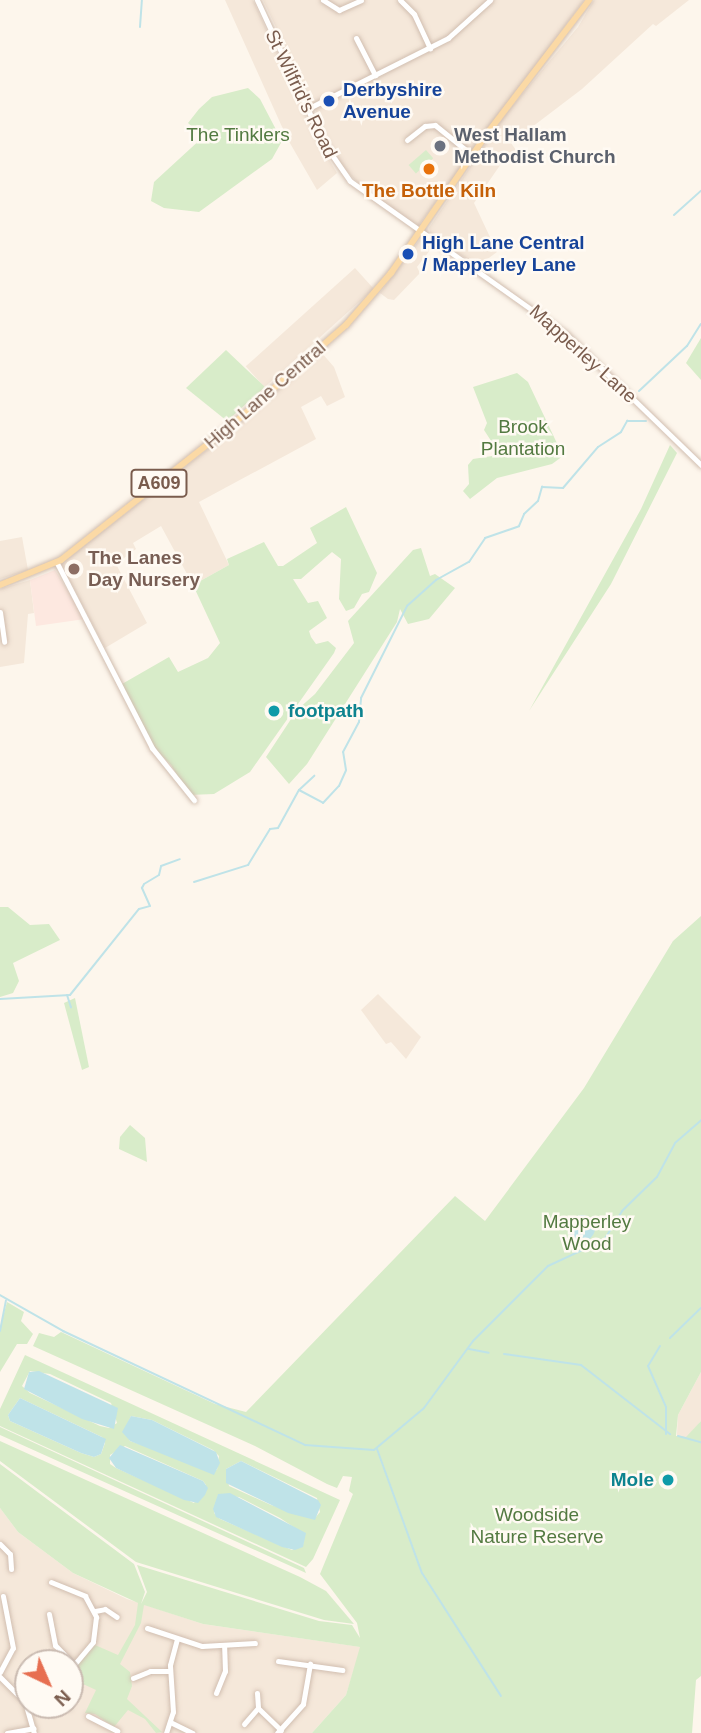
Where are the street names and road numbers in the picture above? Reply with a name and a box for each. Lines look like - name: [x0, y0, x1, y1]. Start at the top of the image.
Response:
- street label: St Wilfrid's Road: [260, 26, 342, 162]
- street label: Mapperley Lane: [525, 300, 641, 408]
- street label: High Lane Central: [200, 336, 330, 454]
- road number: A609: [129, 468, 189, 498]

